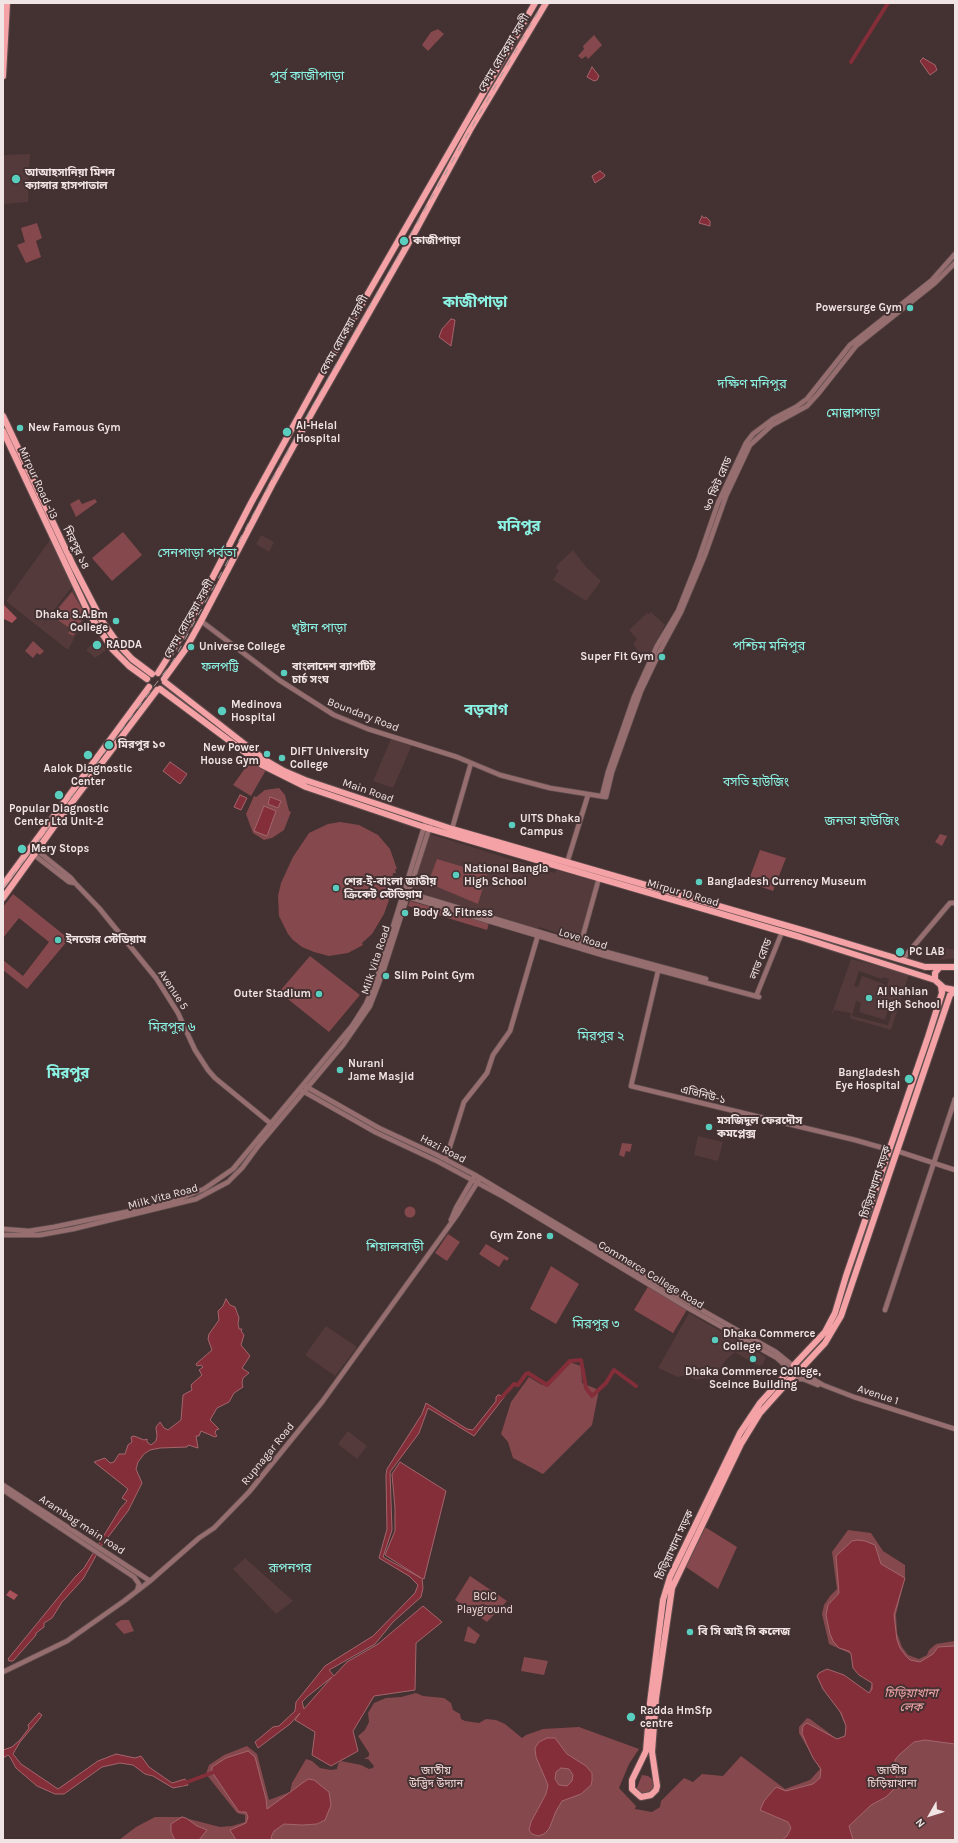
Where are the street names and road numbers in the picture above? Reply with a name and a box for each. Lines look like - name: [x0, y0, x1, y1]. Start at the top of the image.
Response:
- street label: বেগম রোকেয়া সরণী: [475, 12, 533, 94]
- street label: বেগম রোকেয়া সরণী: [317, 293, 371, 377]
- street label: Mirpur Road -13: [16, 445, 60, 521]
- street label: ৬০ ফিট রোড: [701, 455, 735, 513]
- street label: মিরপুর ১৪: [60, 524, 92, 572]
- street label: বেগম রোকেয়া সরণী: [161, 577, 217, 661]
- street label: Boundary Road: [325, 695, 401, 735]
- street label: Main Road: [341, 776, 395, 806]
- street label: Mirpur 10 Road: [645, 876, 721, 910]
- street label: Milk Vita Road: [359, 924, 393, 996]
- street label: Love Road: [557, 925, 609, 953]
- street label: লাভ রোড: [747, 937, 775, 981]
- street label: Avenue 5: [155, 968, 191, 1012]
- street label: এভিনিউ-১: [679, 1083, 727, 1107]
- street label: Hazi Road: [418, 1132, 468, 1166]
- street label: চিড়িয়াখানা সড়ক: [858, 1144, 894, 1220]
- street label: Milk Vita Road: [126, 1181, 200, 1213]
- street label: Commerce College Road: [596, 1238, 706, 1312]
- street label: Avenue 1: [856, 1382, 900, 1408]
- street label: Rupnagar Road: [239, 1420, 297, 1488]
- street label: Arambag main road: [37, 1492, 127, 1558]
- street label: চিড়িয়াখানা সড়ক: [653, 1508, 697, 1582]

